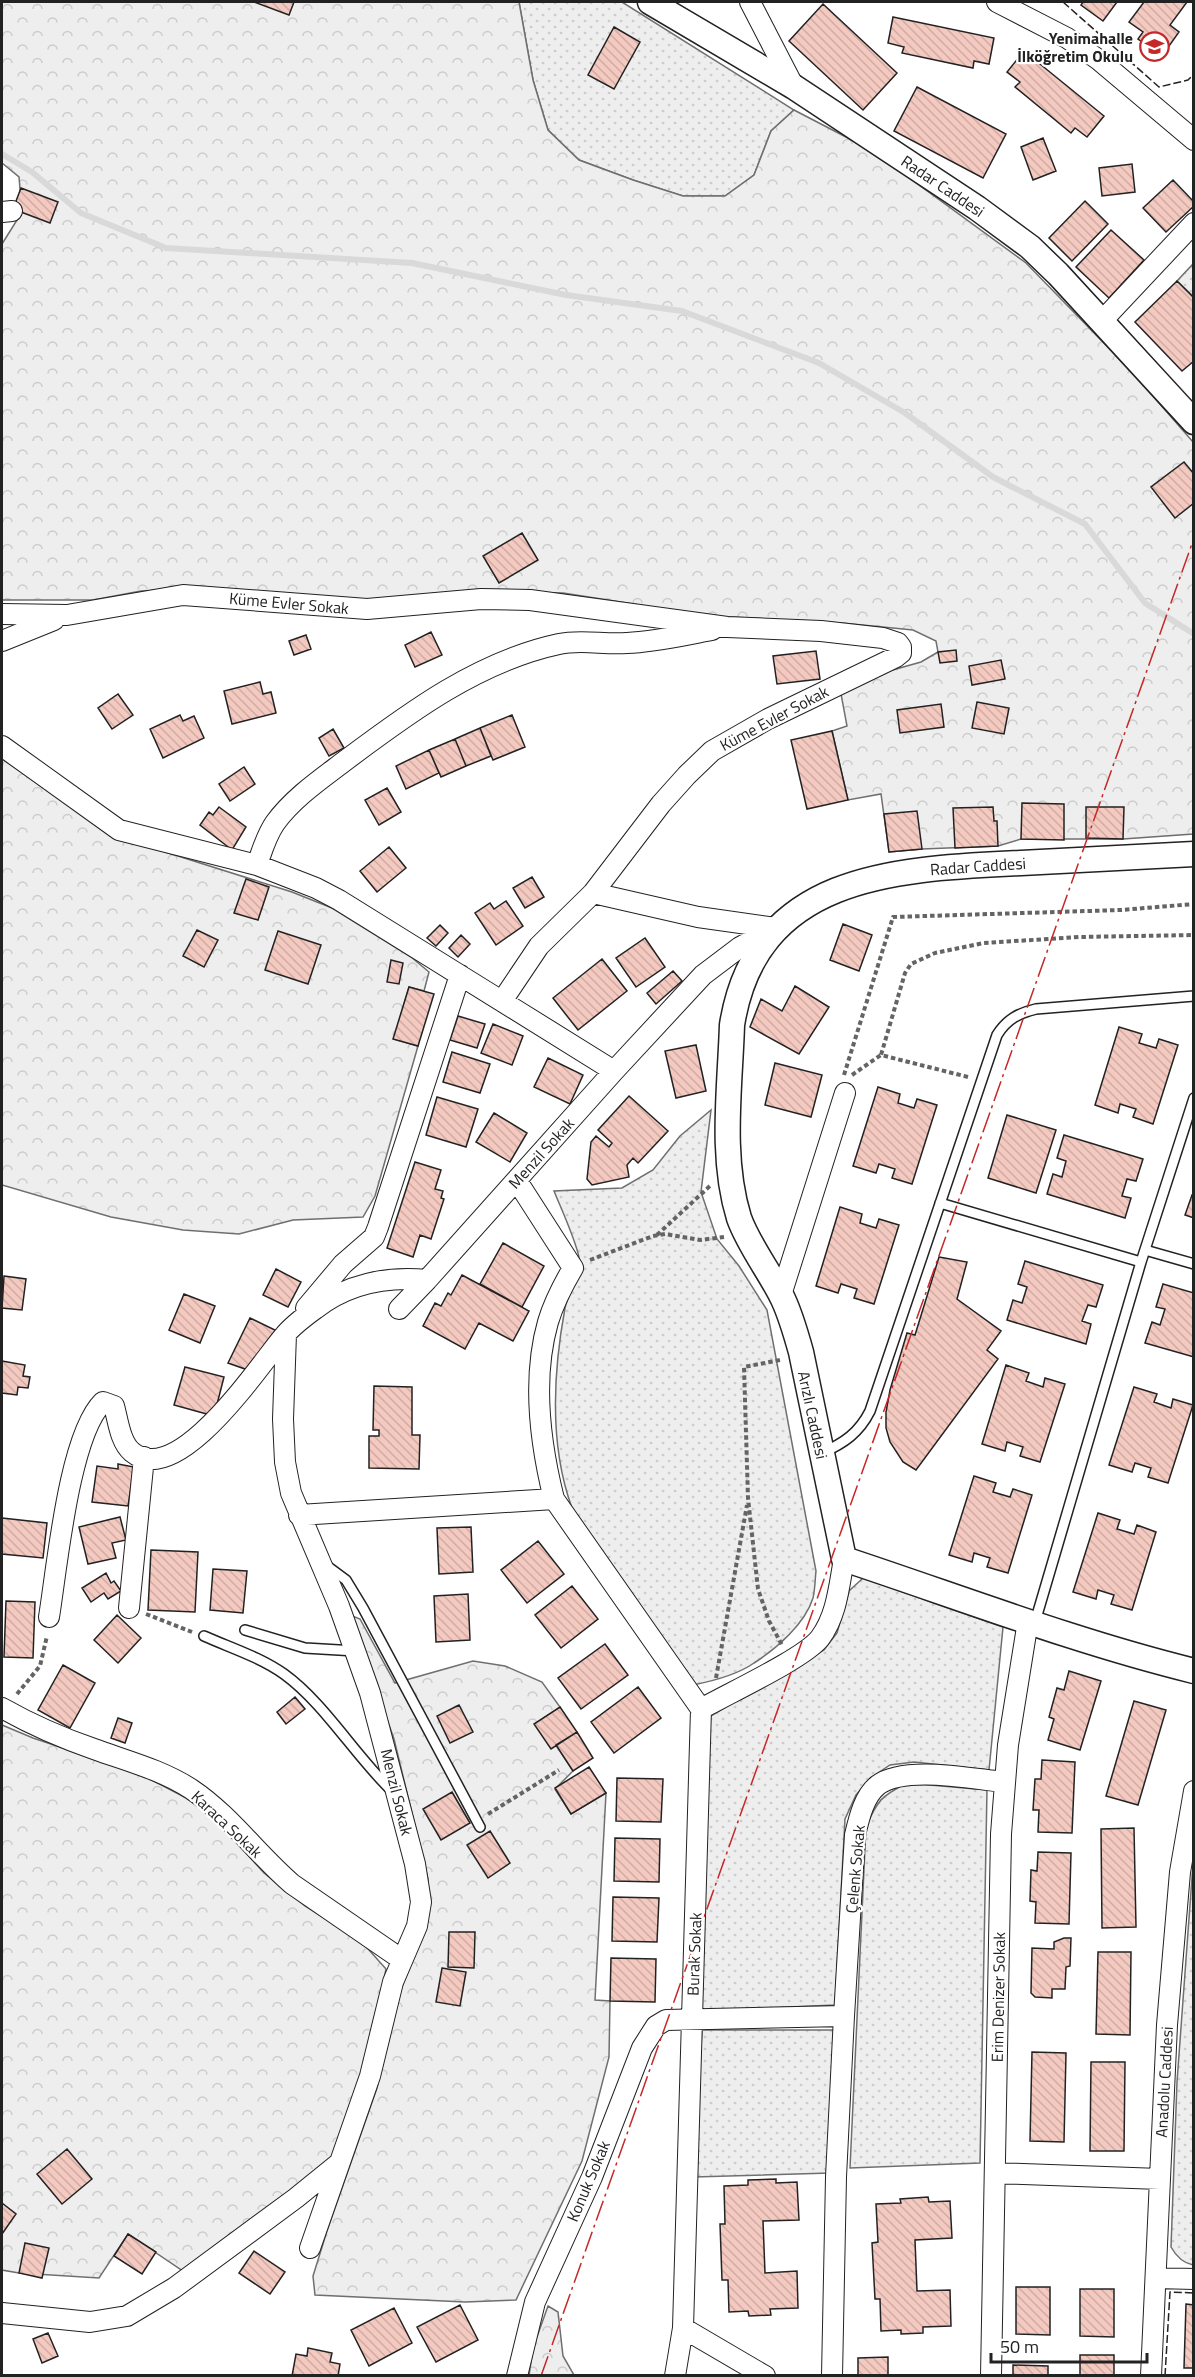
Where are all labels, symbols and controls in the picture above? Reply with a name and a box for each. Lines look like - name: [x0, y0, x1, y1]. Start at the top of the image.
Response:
- place label: Yenimahalle İlköğretim Okulu: [1017, 26, 1133, 68]
- school or university icon: Yenimahalle İlköğretim Okulu: [1138, 31, 1170, 63]
- street label: Radar Caddesi: [896, 149, 990, 223]
- street label: Küme Evler Sokak: [228, 586, 350, 620]
- street label: Küme Evler Sokak: [715, 679, 833, 757]
- street label: Radar Caddesi: [929, 851, 1027, 881]
- street label: Menzil Sokak: [502, 1112, 580, 1194]
- street label: Arızlı Caddesi: [792, 1369, 834, 1461]
- street label: Menzil Sokak: [375, 1746, 419, 1838]
- street label: Karaca Sokak: [186, 1785, 268, 1864]
- street label: Çelenk Sokak: [839, 1823, 871, 1914]
- street label: Burak Sokak: [681, 1912, 707, 1996]
- street label: Erim Denizer Sokak: [985, 1931, 1011, 2062]
- street label: Anadolu Caddesi: [1149, 2026, 1179, 2138]
- street label: Konuk Sokak: [560, 2136, 616, 2225]
- scale bar: [991, 2326, 1147, 2364]
- text: 50 m: [1000, 2333, 1039, 2360]

